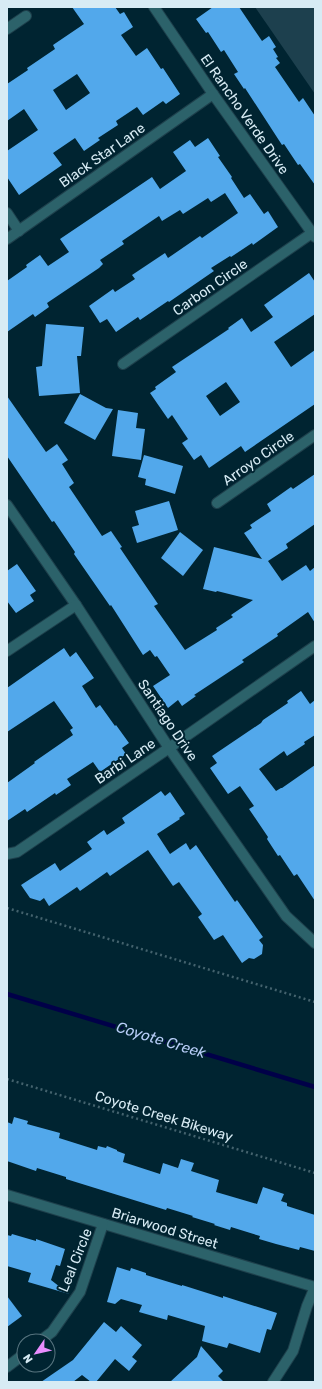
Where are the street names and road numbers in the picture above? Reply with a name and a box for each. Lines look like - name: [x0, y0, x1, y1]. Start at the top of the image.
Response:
- street label: El Rancho Verde Drive: [197, 51, 293, 178]
- street label: Black Star Lane: [56, 119, 149, 191]
- street label: Carbon Circle: [170, 255, 251, 319]
- street label: Arroyo Circle: [219, 427, 297, 489]
- street label: Santiago Drive: [134, 676, 201, 765]
- street label: Barbi Lane: [92, 735, 159, 788]
- street label: Coyote Creek Bikeway: [93, 1087, 235, 1146]
- street label: Briarwood Street: [110, 1204, 221, 1253]
- street label: Leal Circle: [55, 1226, 96, 1294]

